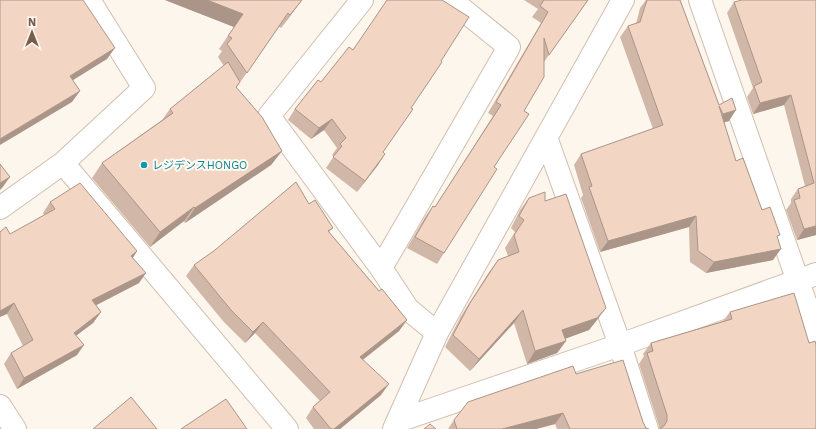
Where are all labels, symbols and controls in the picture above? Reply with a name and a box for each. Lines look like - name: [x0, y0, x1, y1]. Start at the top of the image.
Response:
- north arrow: [12, 12, 52, 52]
- text: N: [28, 16, 36, 29]
- place label: レジデンスHONGO: [152, 159, 247, 172]
- marker: レジデンスHONGO: [139, 160, 149, 170]

